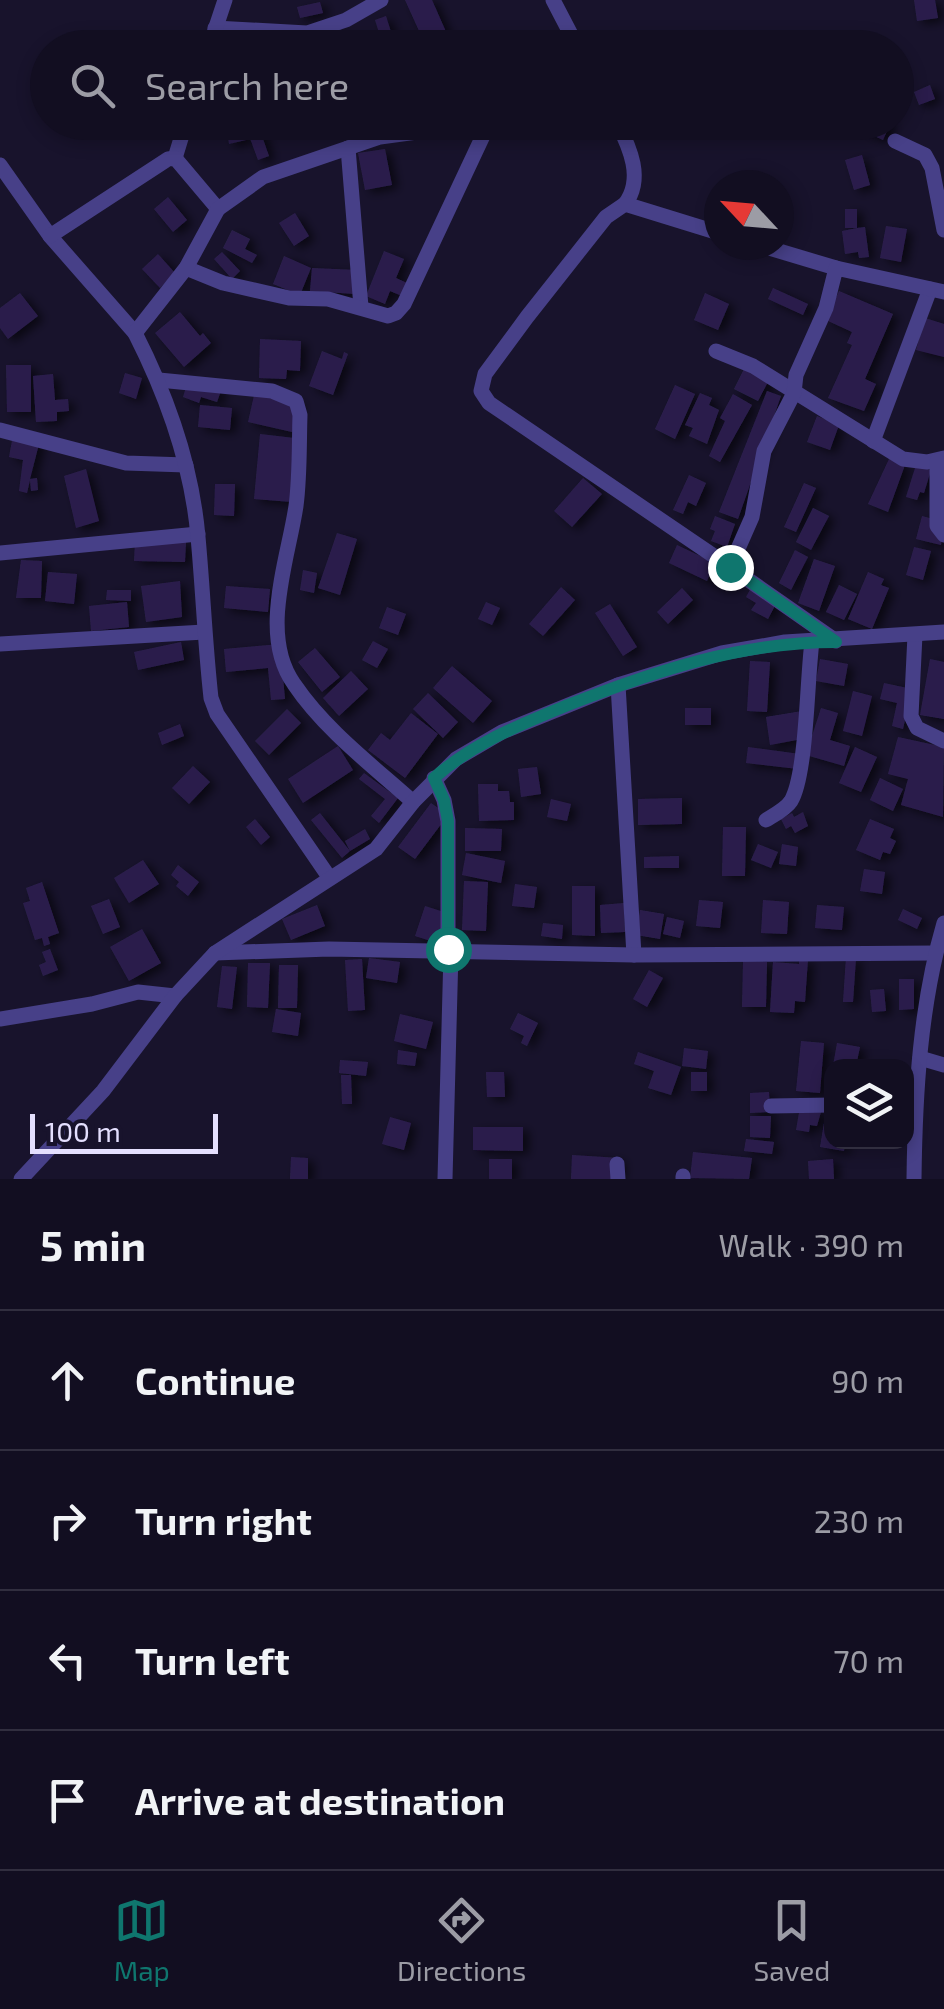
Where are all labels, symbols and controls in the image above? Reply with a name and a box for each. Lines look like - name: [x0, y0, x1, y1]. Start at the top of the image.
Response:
- search box: [30, 30, 914, 140]
- icon: search: [65, 58, 120, 113]
- text: Search here: [145, 62, 349, 108]
- north arrow: [704, 170, 794, 260]
- route end: [708, 545, 754, 591]
- route start: [426, 927, 472, 973]
- map controls: [824, 1059, 914, 1149]
- button: layers: [824, 1059, 914, 1149]
- scale bar: [30, 1109, 218, 1154]
- text: 100 m: [45, 1114, 121, 1148]
- text: 5 min: [40, 1219, 146, 1269]
- text: Walk · 390 m: [719, 1225, 904, 1263]
- icon: ahead: [40, 1353, 95, 1408]
- text: Continue: [135, 1357, 295, 1403]
- text: 90 m: [831, 1361, 904, 1399]
- icon: right: [40, 1493, 95, 1548]
- text: Turn right: [135, 1497, 312, 1543]
- text: 230 m: [814, 1501, 904, 1539]
- icon: left: [40, 1633, 95, 1688]
- text: Turn left: [135, 1637, 290, 1683]
- text: 70 m: [833, 1641, 904, 1679]
- icon: arrive: [40, 1773, 95, 1828]
- text: Arrive at destination: [135, 1777, 505, 1823]
- tab: Map: [114, 1893, 170, 1987]
- tab: Directions: [397, 1893, 526, 1987]
- tab: Saved: [754, 1893, 830, 1987]

